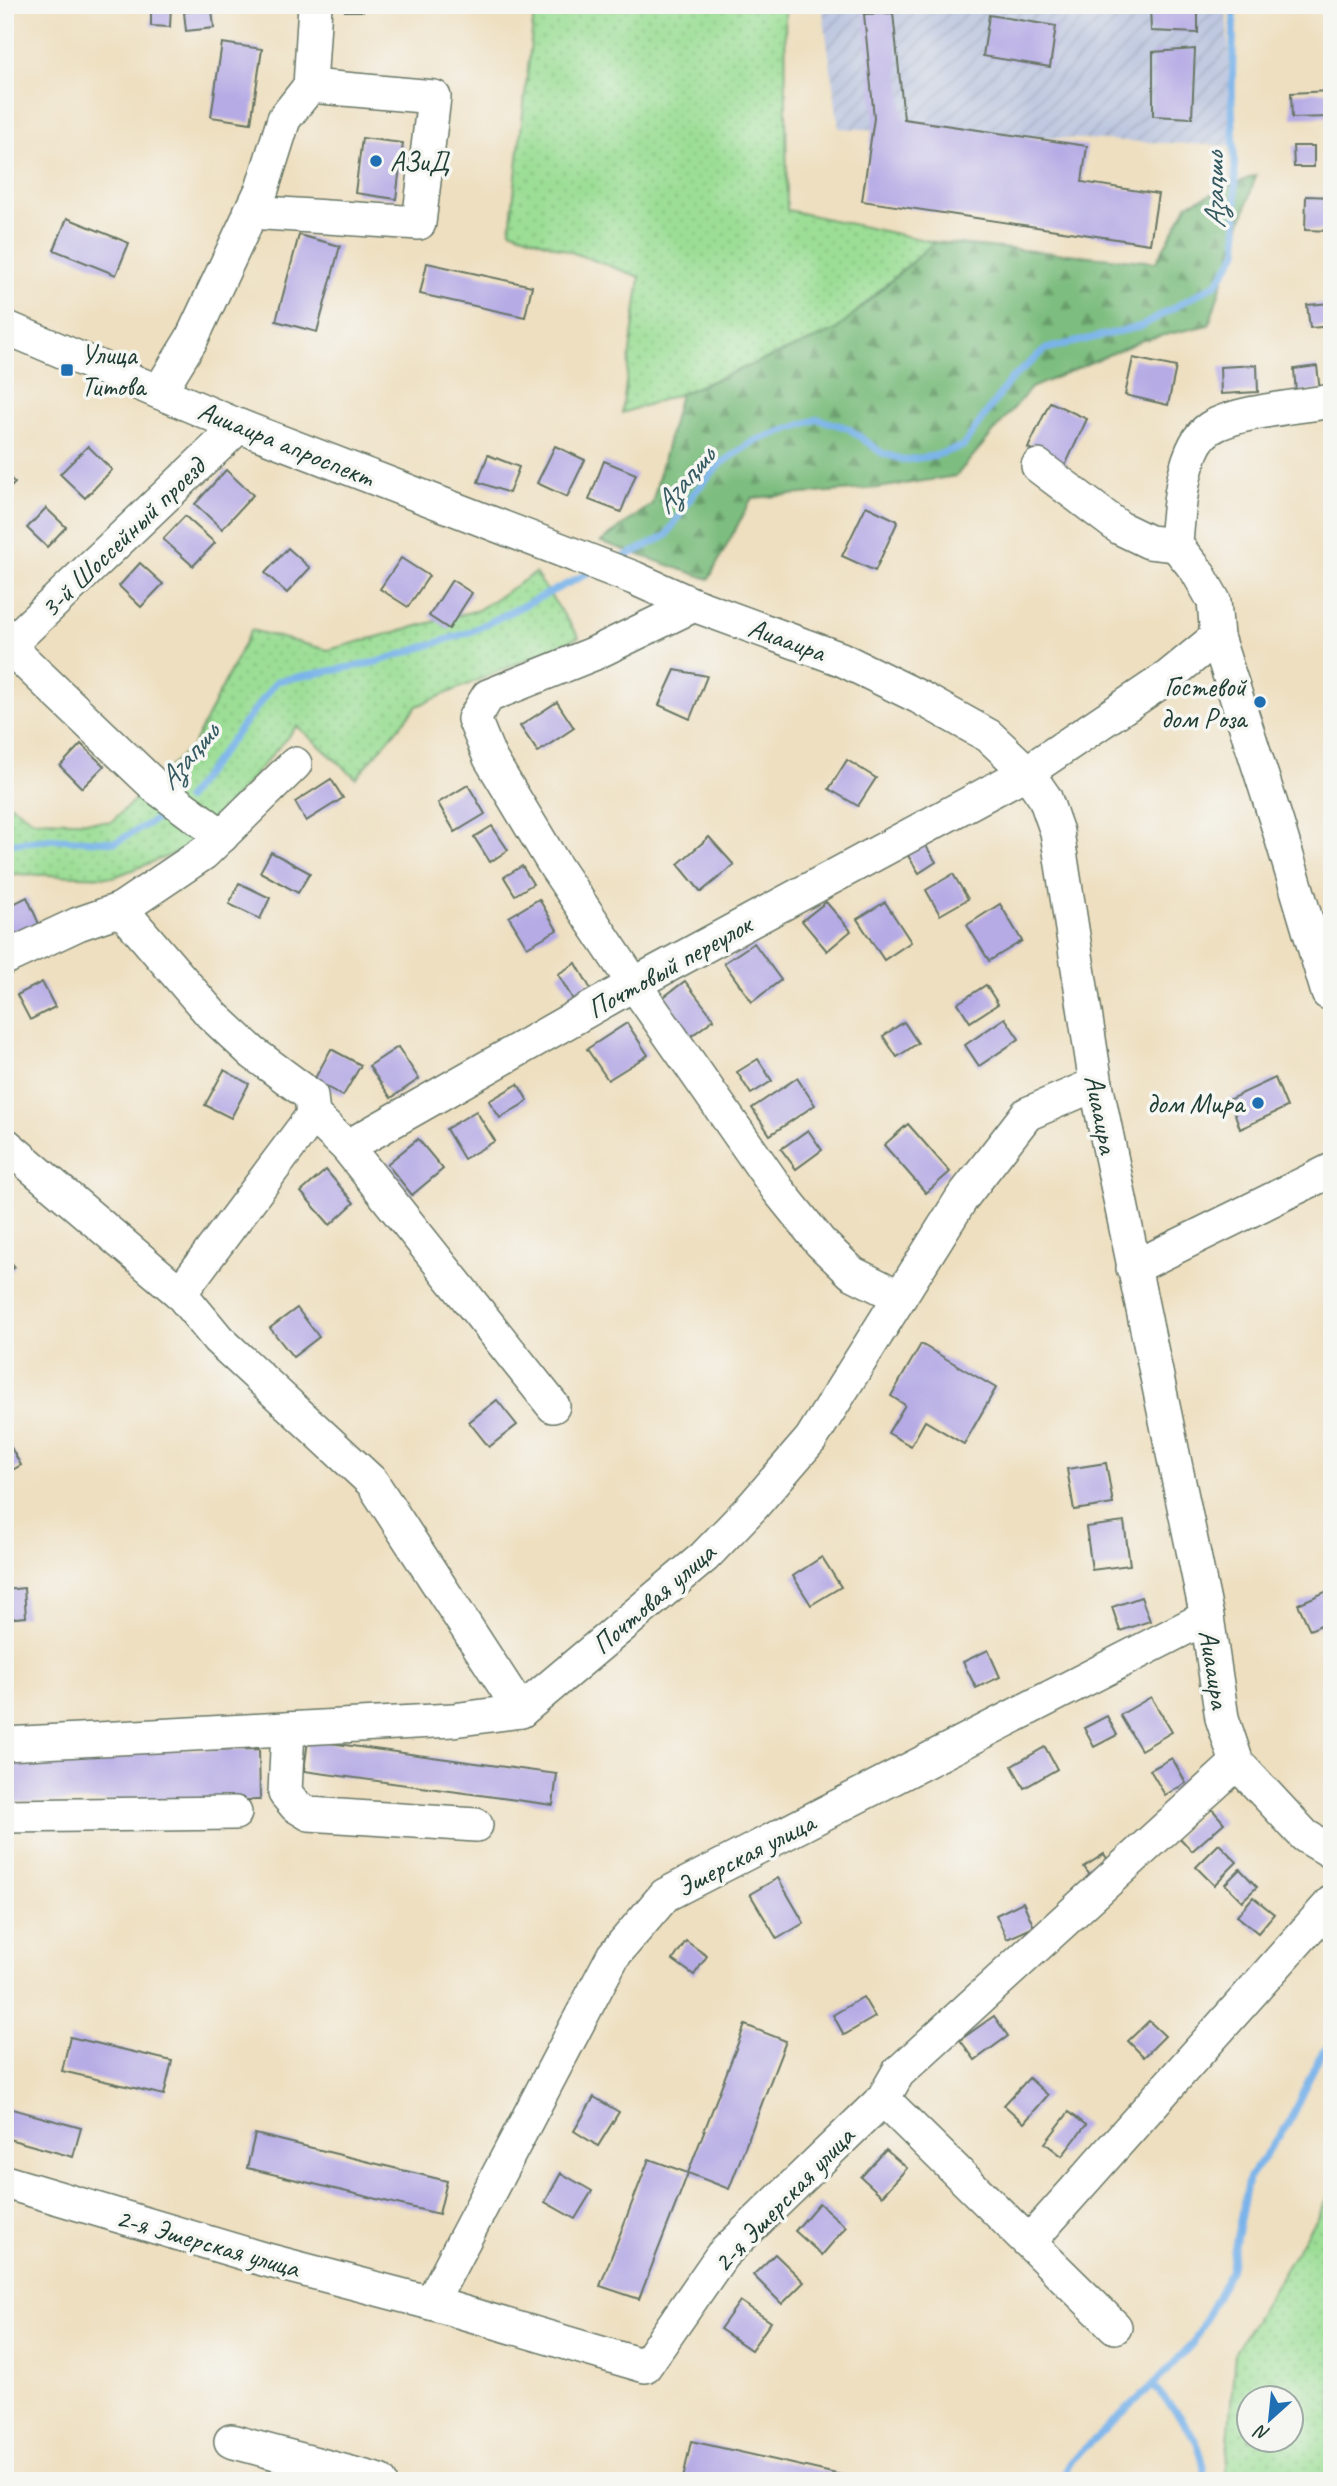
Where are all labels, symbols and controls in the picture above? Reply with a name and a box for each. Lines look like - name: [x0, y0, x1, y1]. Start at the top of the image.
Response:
- place label: АЗиД: [390, 144, 451, 179]
- water label: Аӡаԥшь: [1194, 149, 1234, 229]
- marker: АЗиД: [368, 153, 384, 169]
- place label: Улица Титова: [81, 337, 148, 404]
- marker: Улица Титова: [59, 362, 75, 378]
- street label: Аииаира апроспект: [193, 392, 380, 495]
- water label: Аӡаԥшь: [645, 436, 725, 521]
- street label: 3-й Шоссейный проезд: [32, 448, 215, 625]
- street label: Аиааира: [744, 610, 832, 670]
- place label: Гостевой дом Роза: [1161, 669, 1249, 736]
- marker: Гостевой дом Роза: [1252, 694, 1268, 710]
- water label: Аӡаԥшь: [149, 712, 229, 797]
- street label: Почтовый переулок: [581, 906, 760, 1026]
- street label: Аиааира: [1077, 1072, 1127, 1158]
- place label: дом Мира: [1147, 1086, 1247, 1121]
- marker: дом Мира: [1250, 1095, 1266, 1111]
- street label: Почтовая улица: [584, 1534, 724, 1662]
- street label: Аиааира: [1191, 1627, 1238, 1713]
- street label: Эшерская улица: [670, 1803, 823, 1904]
- street label: 2-я Эшерская улица: [705, 2118, 863, 2279]
- street label: 2-я Эшерская улица: [112, 2200, 305, 2286]
- north arrow: [1236, 2384, 1306, 2454]
- text: N: [1249, 2418, 1273, 2447]

